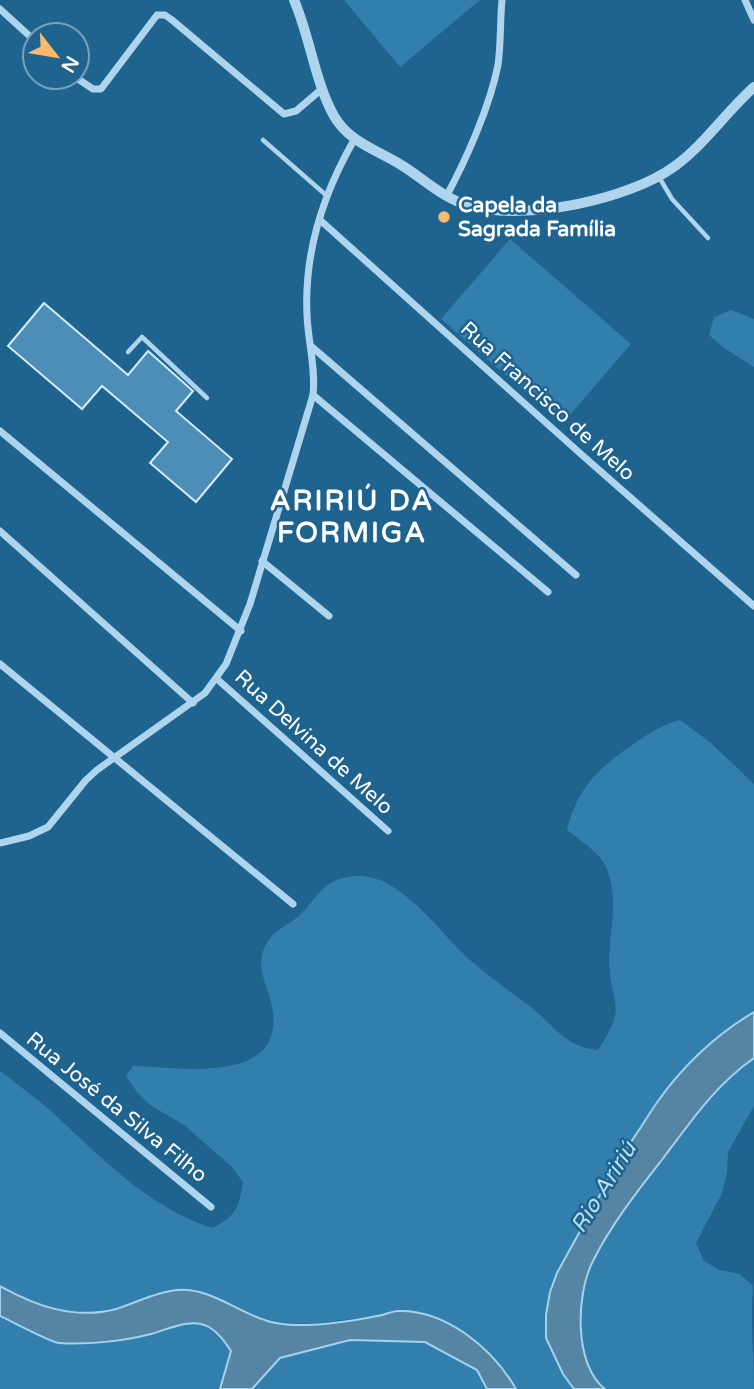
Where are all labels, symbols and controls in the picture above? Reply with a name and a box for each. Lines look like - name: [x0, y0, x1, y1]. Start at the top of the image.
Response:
- north arrow: [21, 21, 91, 91]
- text: N: [56, 52, 83, 76]
- place label: Capela da Sagrada Família: [458, 193, 616, 242]
- marker: Capela da Sagrada Família: [436, 209, 452, 225]
- street label: Rua Francisco de Melo: [455, 316, 640, 486]
- district label: ARIRIÚ DA FORMIGA: [270, 483, 434, 550]
- street label: Rua Delvina de Melo: [229, 665, 398, 820]
- street label: Rua José da Silva Filho: [21, 1027, 212, 1188]
- water label: Rio Aririú: [565, 1136, 643, 1238]

